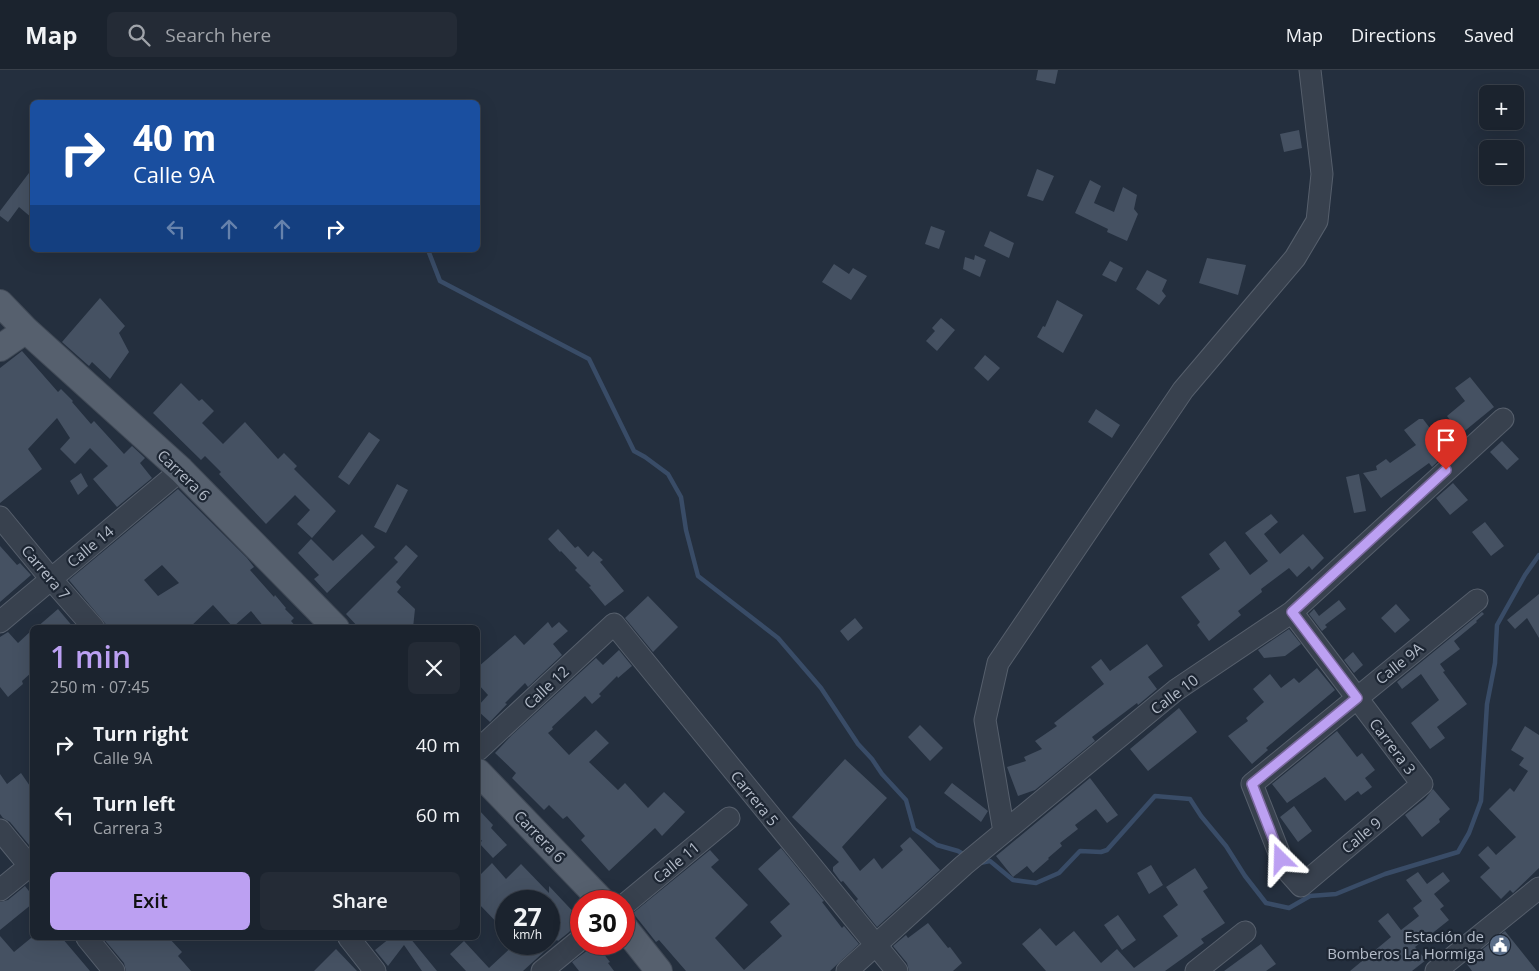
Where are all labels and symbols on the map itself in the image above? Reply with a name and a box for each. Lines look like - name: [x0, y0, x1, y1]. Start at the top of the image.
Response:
- pin: [1425, 419, 1467, 470]
- street label: Carrera 6: [154, 445, 214, 505]
- street label: Calle 14: [63, 520, 118, 571]
- street label: Carrera 7: [17, 541, 75, 603]
- street label: Calle 9A: [1371, 637, 1427, 688]
- street label: Calle 12: [519, 661, 573, 713]
- street label: Calle 10: [1146, 670, 1202, 718]
- street label: Carrera 3: [1365, 714, 1421, 778]
- street label: Carrera 5: [727, 766, 783, 830]
- street label: Carrera 6: [510, 806, 570, 866]
- street label: Calle 9: [1337, 812, 1385, 858]
- position arrow: [1254, 832, 1306, 884]
- street label: Calle 11: [649, 837, 703, 887]
- speed limit sign: 30: [570, 890, 635, 955]
- place label: Estación de Bomberos La Hormiga: [1327, 926, 1484, 963]
- public building icon: Estación de Bomberos La Hormiga: [1488, 933, 1512, 957]

